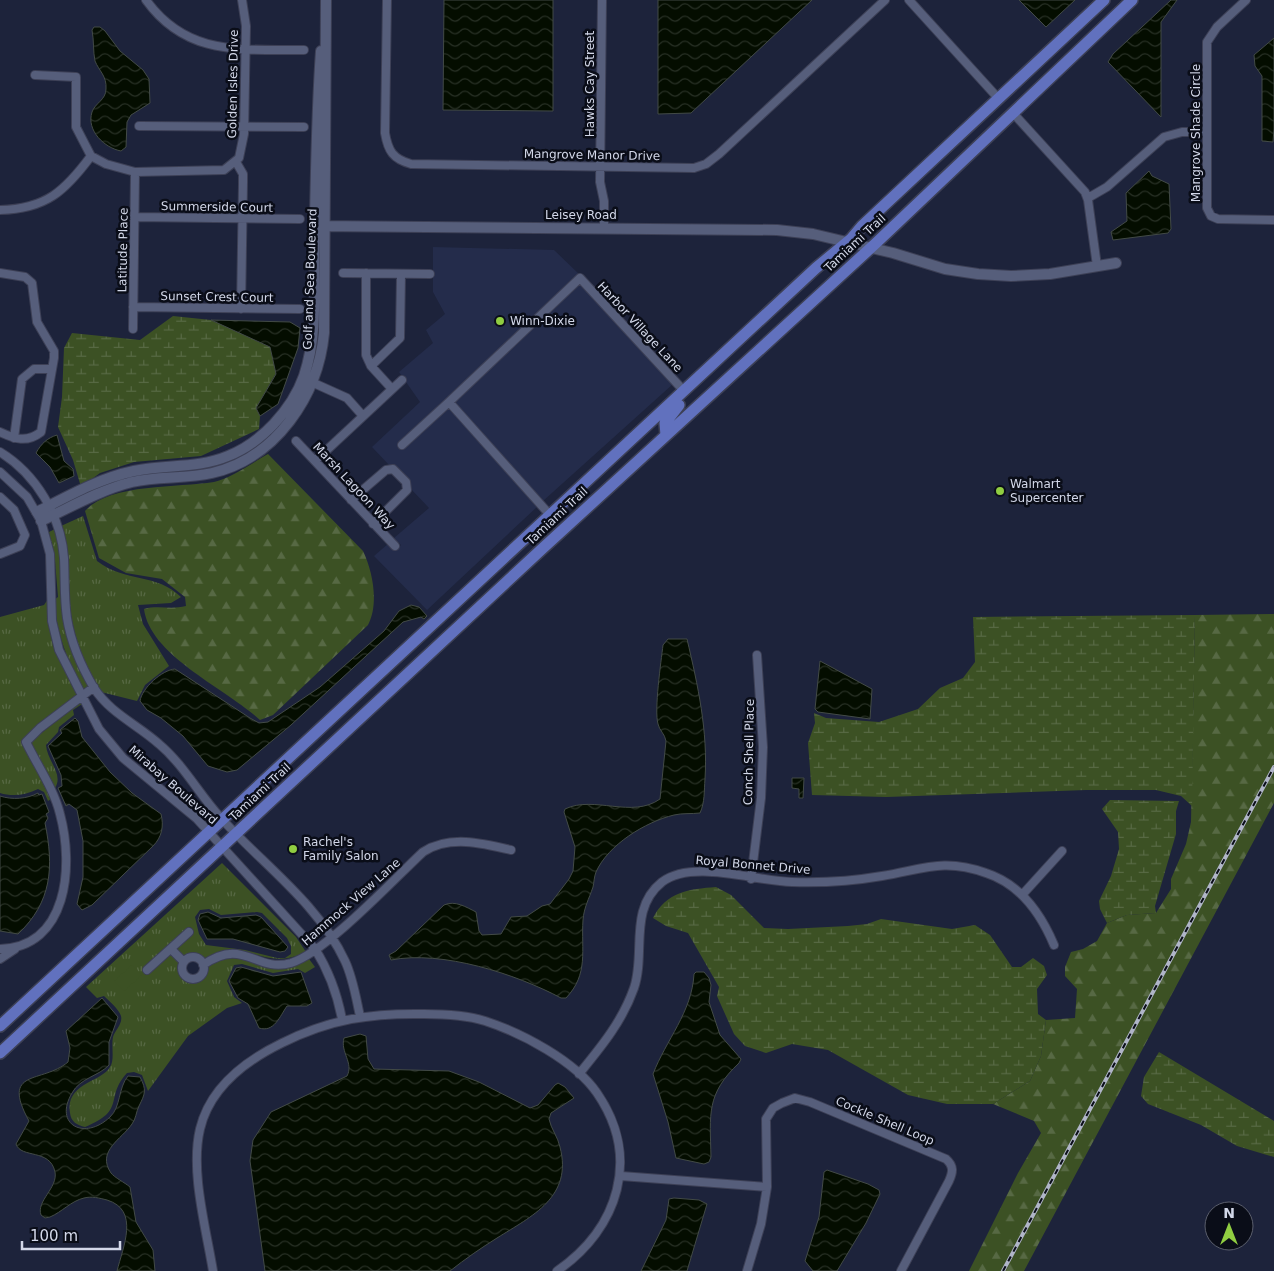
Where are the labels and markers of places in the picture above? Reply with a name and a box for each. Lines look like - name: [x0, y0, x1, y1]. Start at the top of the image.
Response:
- place label: Winn-Dixie: [510, 314, 575, 328]
- marker: Winn-Dixie: [494, 315, 506, 327]
- place label: Walmart Supercenter: [1010, 477, 1084, 505]
- marker: Walmart Supercenter: [994, 485, 1006, 497]
- place label: Rachel's Family Salon: [303, 835, 379, 863]
- marker: Rachel's Family Salon: [287, 843, 299, 855]

